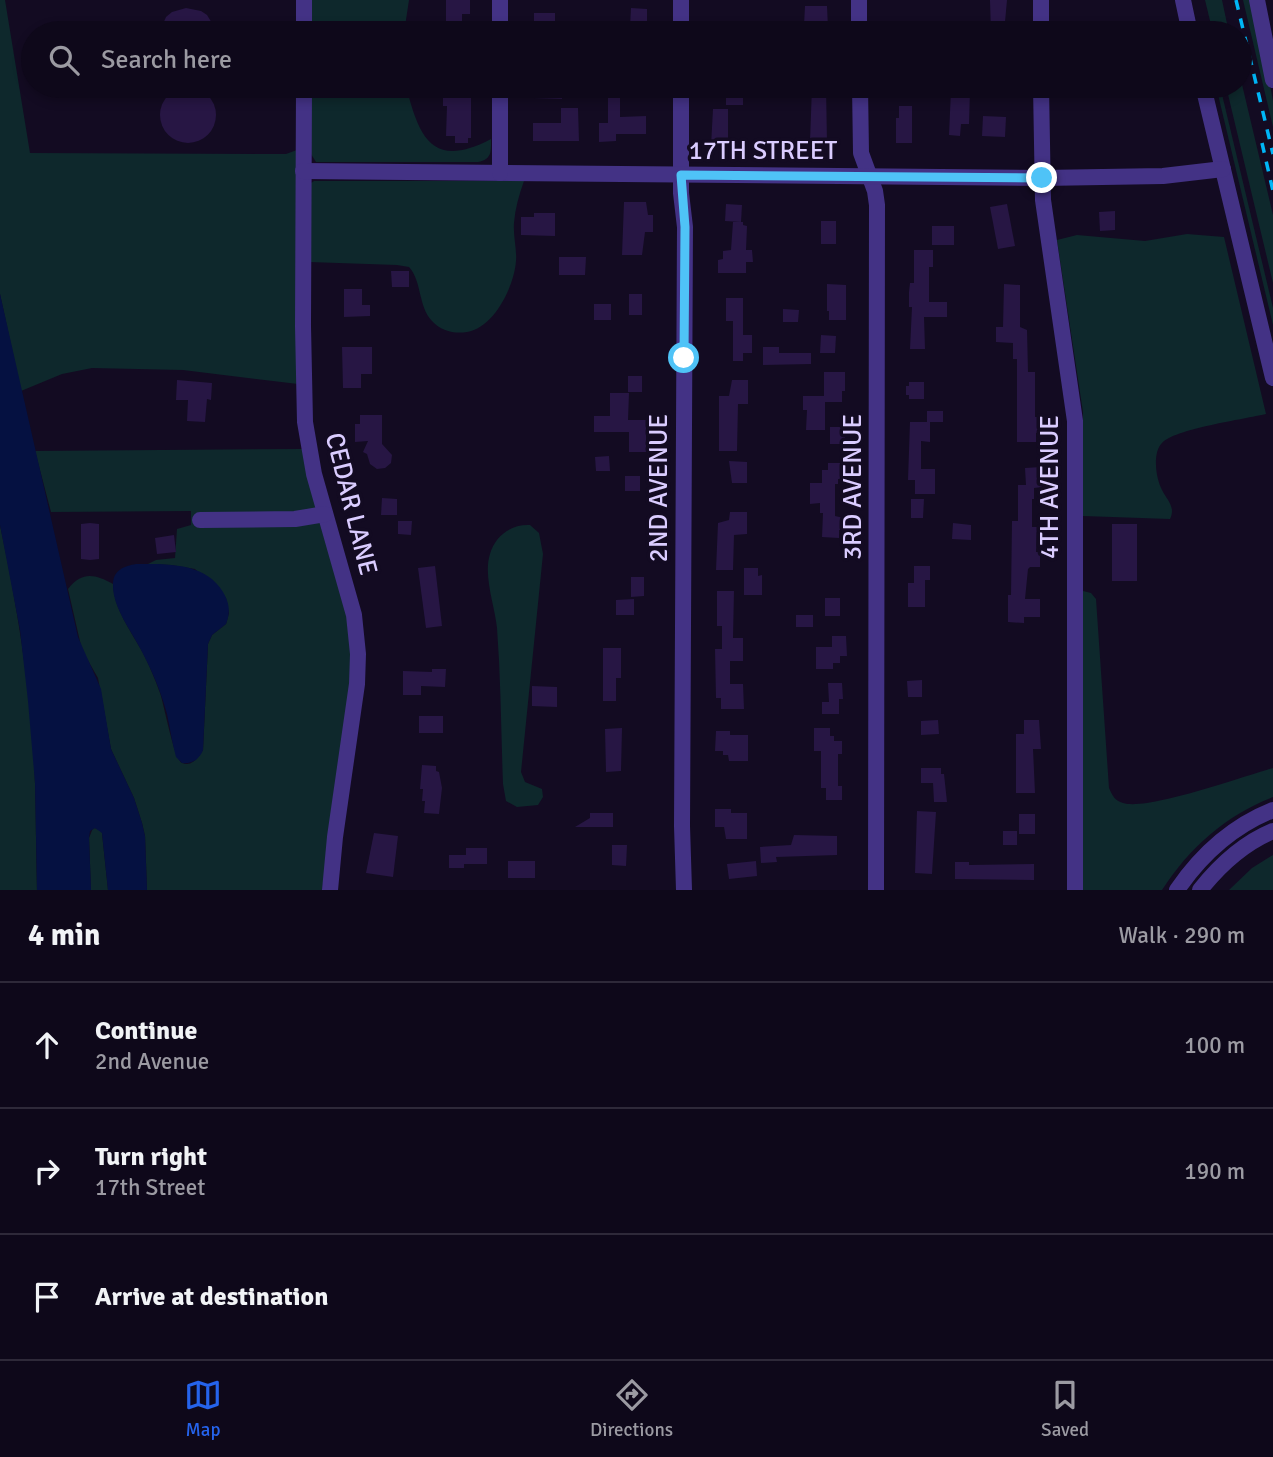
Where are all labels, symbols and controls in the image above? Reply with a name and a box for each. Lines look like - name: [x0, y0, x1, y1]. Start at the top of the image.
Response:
- search box: [21, 21, 1252, 98]
- icon: search: [45, 41, 83, 79]
- text: Search here: [101, 44, 232, 76]
- street label: 17TH STREET: [689, 135, 837, 167]
- route end: [1026, 162, 1057, 193]
- route start: [668, 342, 699, 373]
- street label: 2ND AVENUE: [643, 414, 675, 562]
- street label: 3RD AVENUE: [837, 414, 869, 560]
- street label: 4TH AVENUE: [1034, 415, 1066, 559]
- street label: CEDAR LANE: [318, 429, 384, 579]
- text: 4 min: [28, 917, 100, 954]
- text: Walk · 290 m: [1119, 921, 1245, 950]
- text: Continue: [95, 1015, 197, 1047]
- icon: ahead: [28, 1026, 66, 1064]
- text: 100 m: [1184, 1031, 1245, 1060]
- text: 2nd Avenue: [95, 1047, 209, 1076]
- text: Turn right: [95, 1141, 207, 1173]
- icon: right: [28, 1152, 66, 1190]
- text: 190 m: [1184, 1157, 1245, 1186]
- text: 17th Street: [95, 1173, 205, 1202]
- icon: arrive: [28, 1278, 66, 1316]
- text: Arrive at destination: [95, 1281, 328, 1313]
- tab: Map: [184, 1376, 222, 1442]
- tab: Directions: [590, 1376, 673, 1442]
- tab: Saved: [1041, 1376, 1089, 1442]

